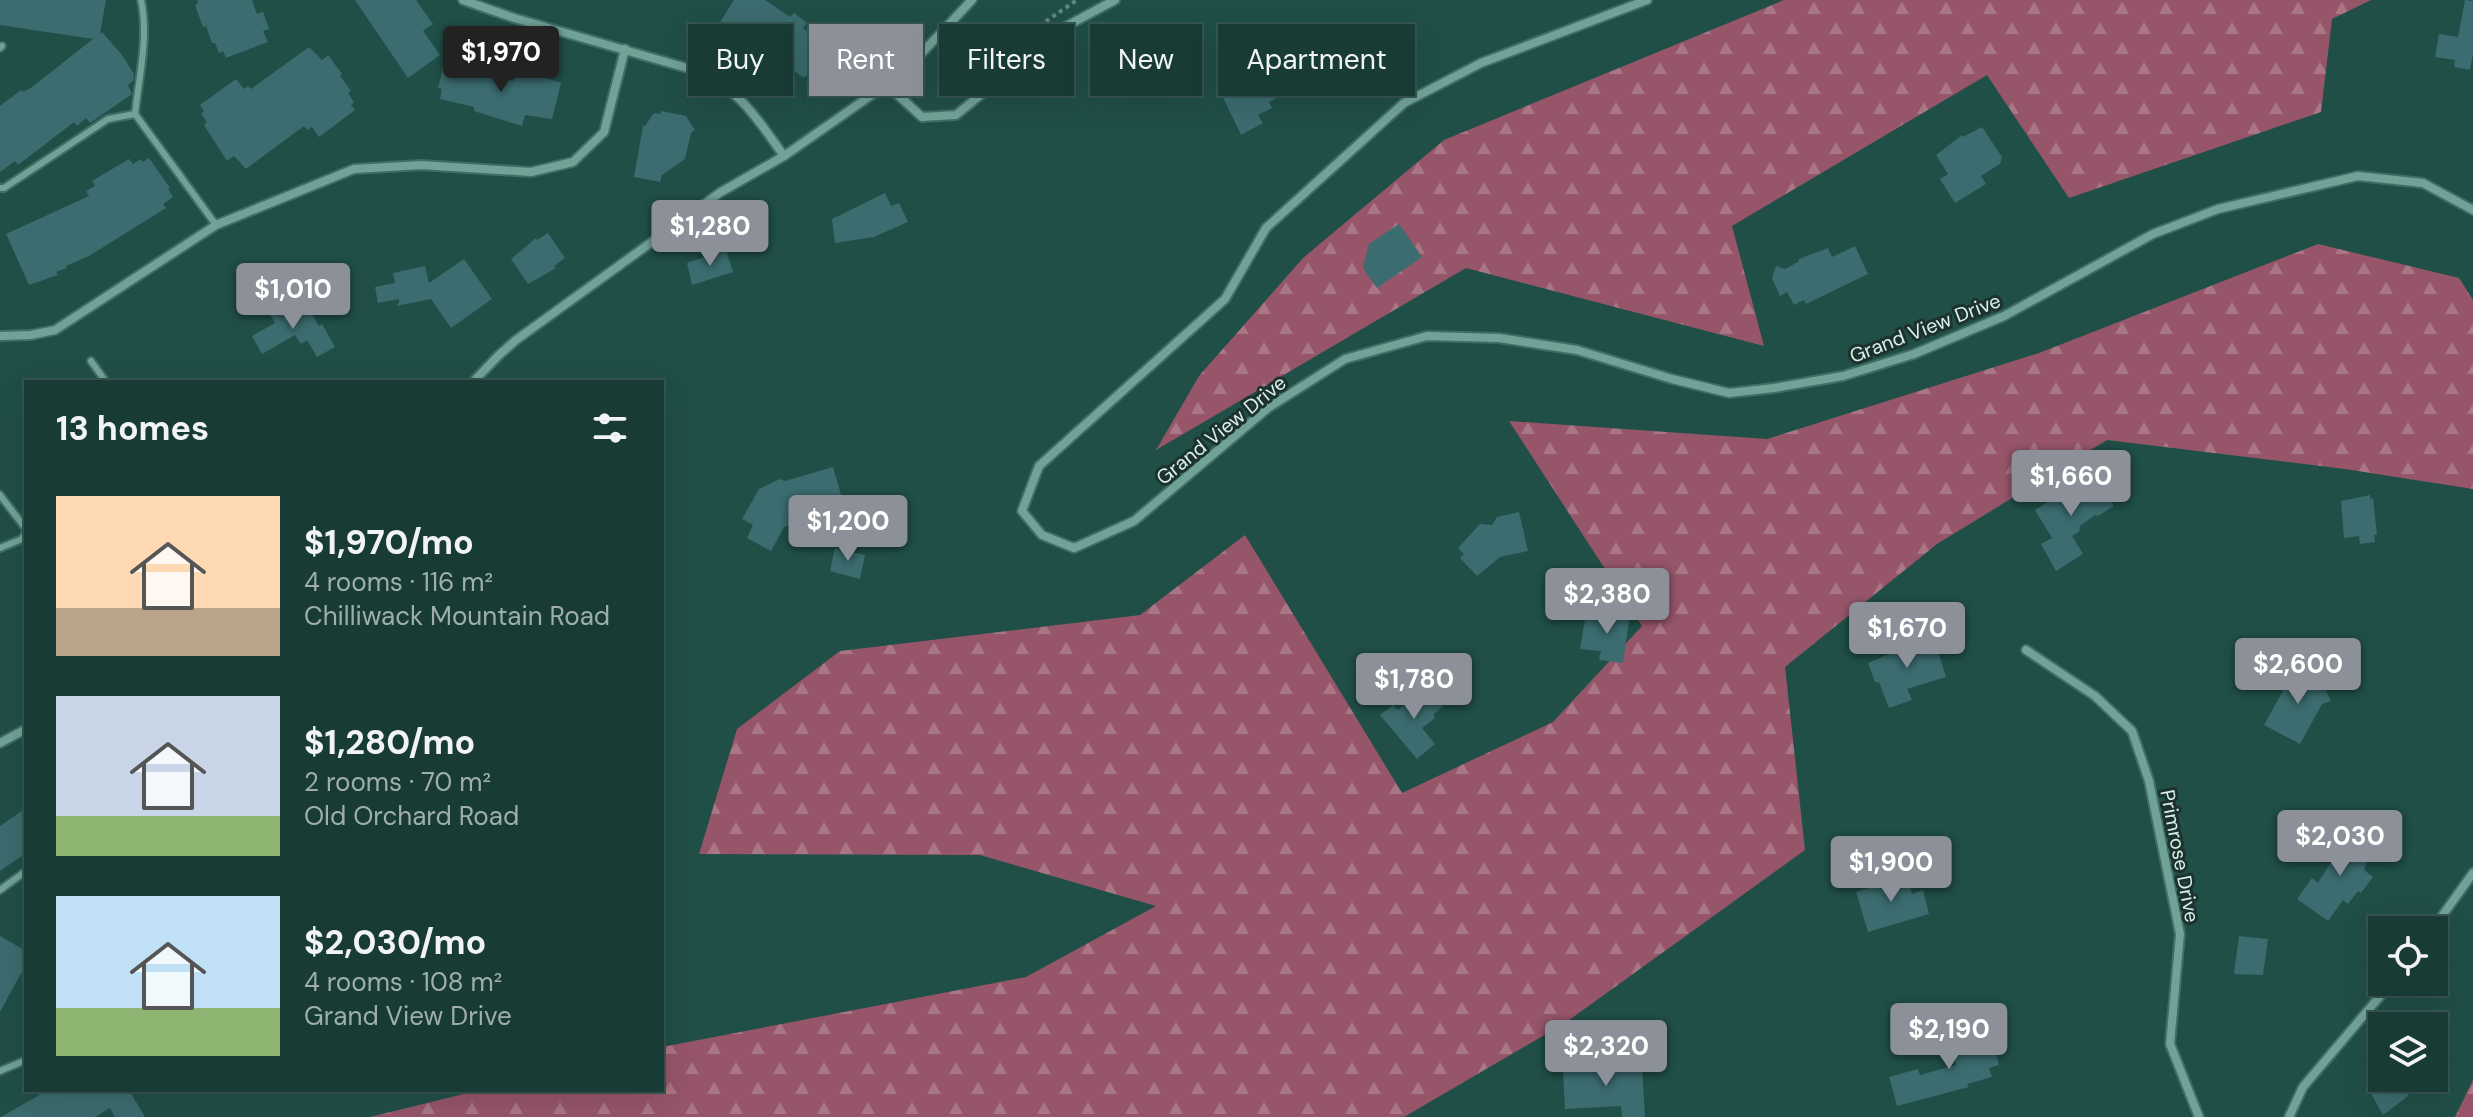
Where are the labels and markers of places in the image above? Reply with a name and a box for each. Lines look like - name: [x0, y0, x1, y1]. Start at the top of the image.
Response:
- pin: $1,970: [436, 26, 566, 94]
- pin: $1,280: [645, 200, 775, 268]
- pin: $1,010: [228, 263, 358, 331]
- pin: $1,660: [2006, 450, 2136, 518]
- pin: $1,200: [783, 495, 913, 563]
- pin: $2,380: [1542, 568, 1672, 636]
- pin: $1,670: [1842, 602, 1972, 670]
- pin: $2,600: [2233, 638, 2363, 706]
- pin: $1,780: [1349, 653, 1479, 721]
- pin: $2,030: [2275, 810, 2405, 878]
- pin: $1,900: [1826, 836, 1956, 904]
- pin: $2,190: [1884, 1003, 2014, 1071]
- pin: $2,320: [1541, 1020, 1671, 1088]

